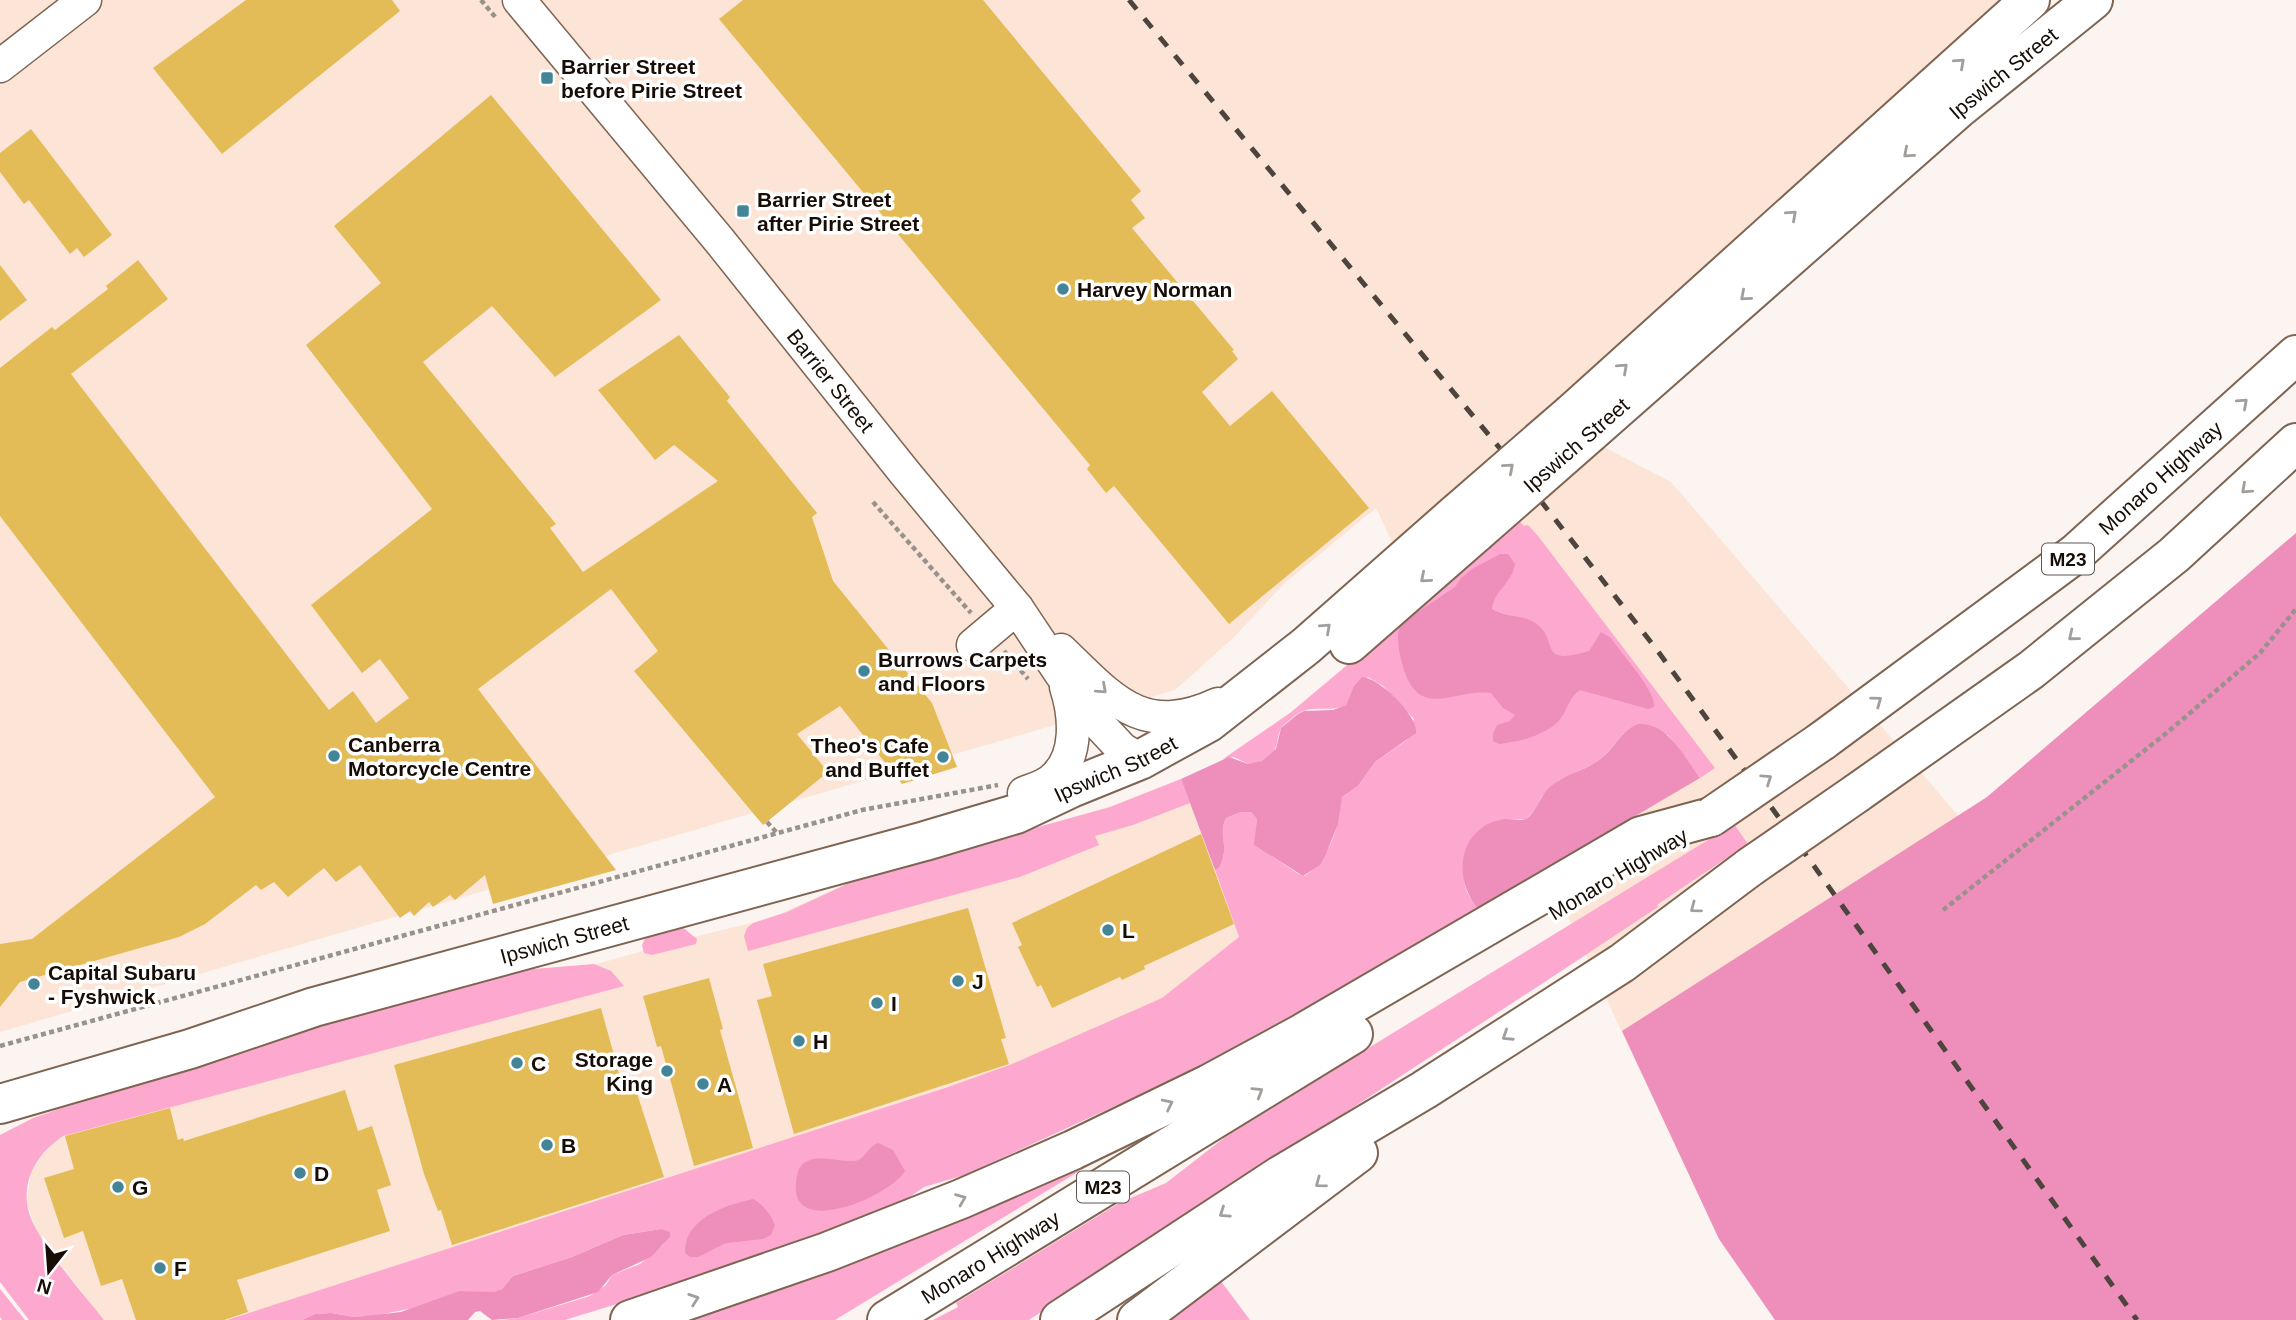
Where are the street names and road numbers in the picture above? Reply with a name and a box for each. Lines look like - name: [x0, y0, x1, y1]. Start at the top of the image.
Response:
- street label: Ipswich Street: [1944, 22, 2062, 123]
- street label: Barrier Street: [783, 324, 879, 436]
- street label: Ipswich Street: [1519, 393, 1633, 497]
- street label: Monaro Highway: [2094, 416, 2227, 539]
- road number: M23: [2042, 544, 2094, 574]
- street label: Ipswich Street: [1050, 731, 1181, 806]
- street label: Monaro Highway: [1545, 823, 1692, 924]
- street label: Ipswich Street: [498, 911, 631, 967]
- road number: M23: [1077, 1172, 1129, 1203]
- street label: Monaro Highway: [917, 1205, 1064, 1308]

